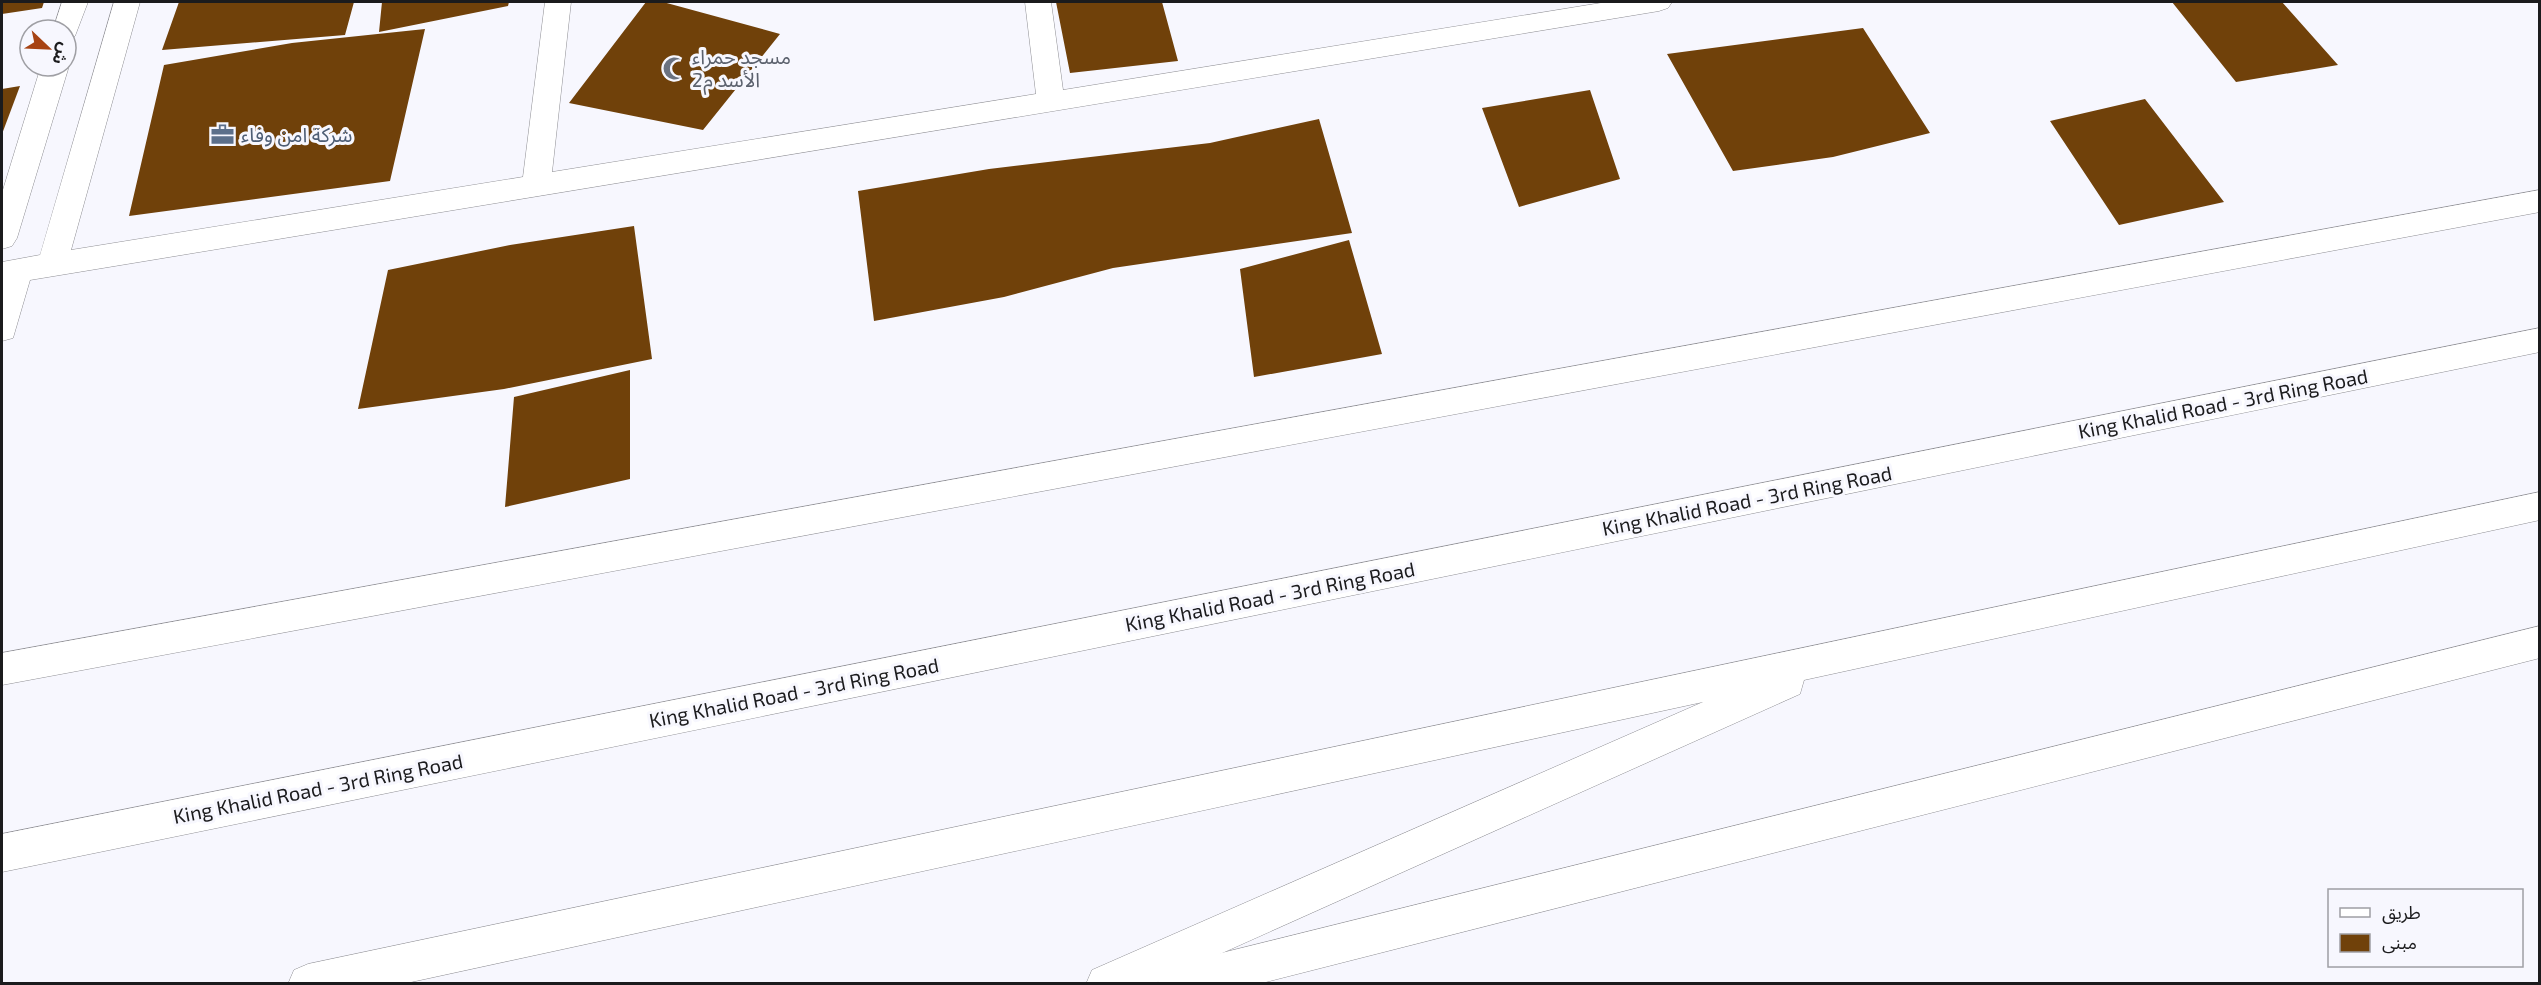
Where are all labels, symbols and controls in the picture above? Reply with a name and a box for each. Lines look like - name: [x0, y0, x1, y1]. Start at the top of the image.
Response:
- north arrow: [18, 18, 78, 78]
- text: ش: [48, 40, 75, 68]
- place label: مسجد حمراء الأسد م2: [692, 44, 791, 95]
- mosque icon: مسجد حمراء الأسد م2: [661, 55, 687, 81]
- office icon: شركة امن وفاء: [210, 122, 236, 148]
- place label: شركة امن وفاء: [241, 122, 352, 147]
- street label: King Khalid Road - 3rd Ring Road: [2076, 363, 2370, 443]
- street label: King Khalid Road - 3rd Ring Road: [1600, 460, 1894, 540]
- street label: King Khalid Road - 3rd Ring Road: [1123, 556, 1417, 636]
- street label: King Khalid Road - 3rd Ring Road: [647, 652, 941, 732]
- street label: King Khalid Road - 3rd Ring Road: [171, 748, 465, 828]
- legend: [2328, 889, 2523, 967]
- text: طريق: [2382, 901, 2421, 924]
- text: مبنى: [2382, 931, 2417, 954]

